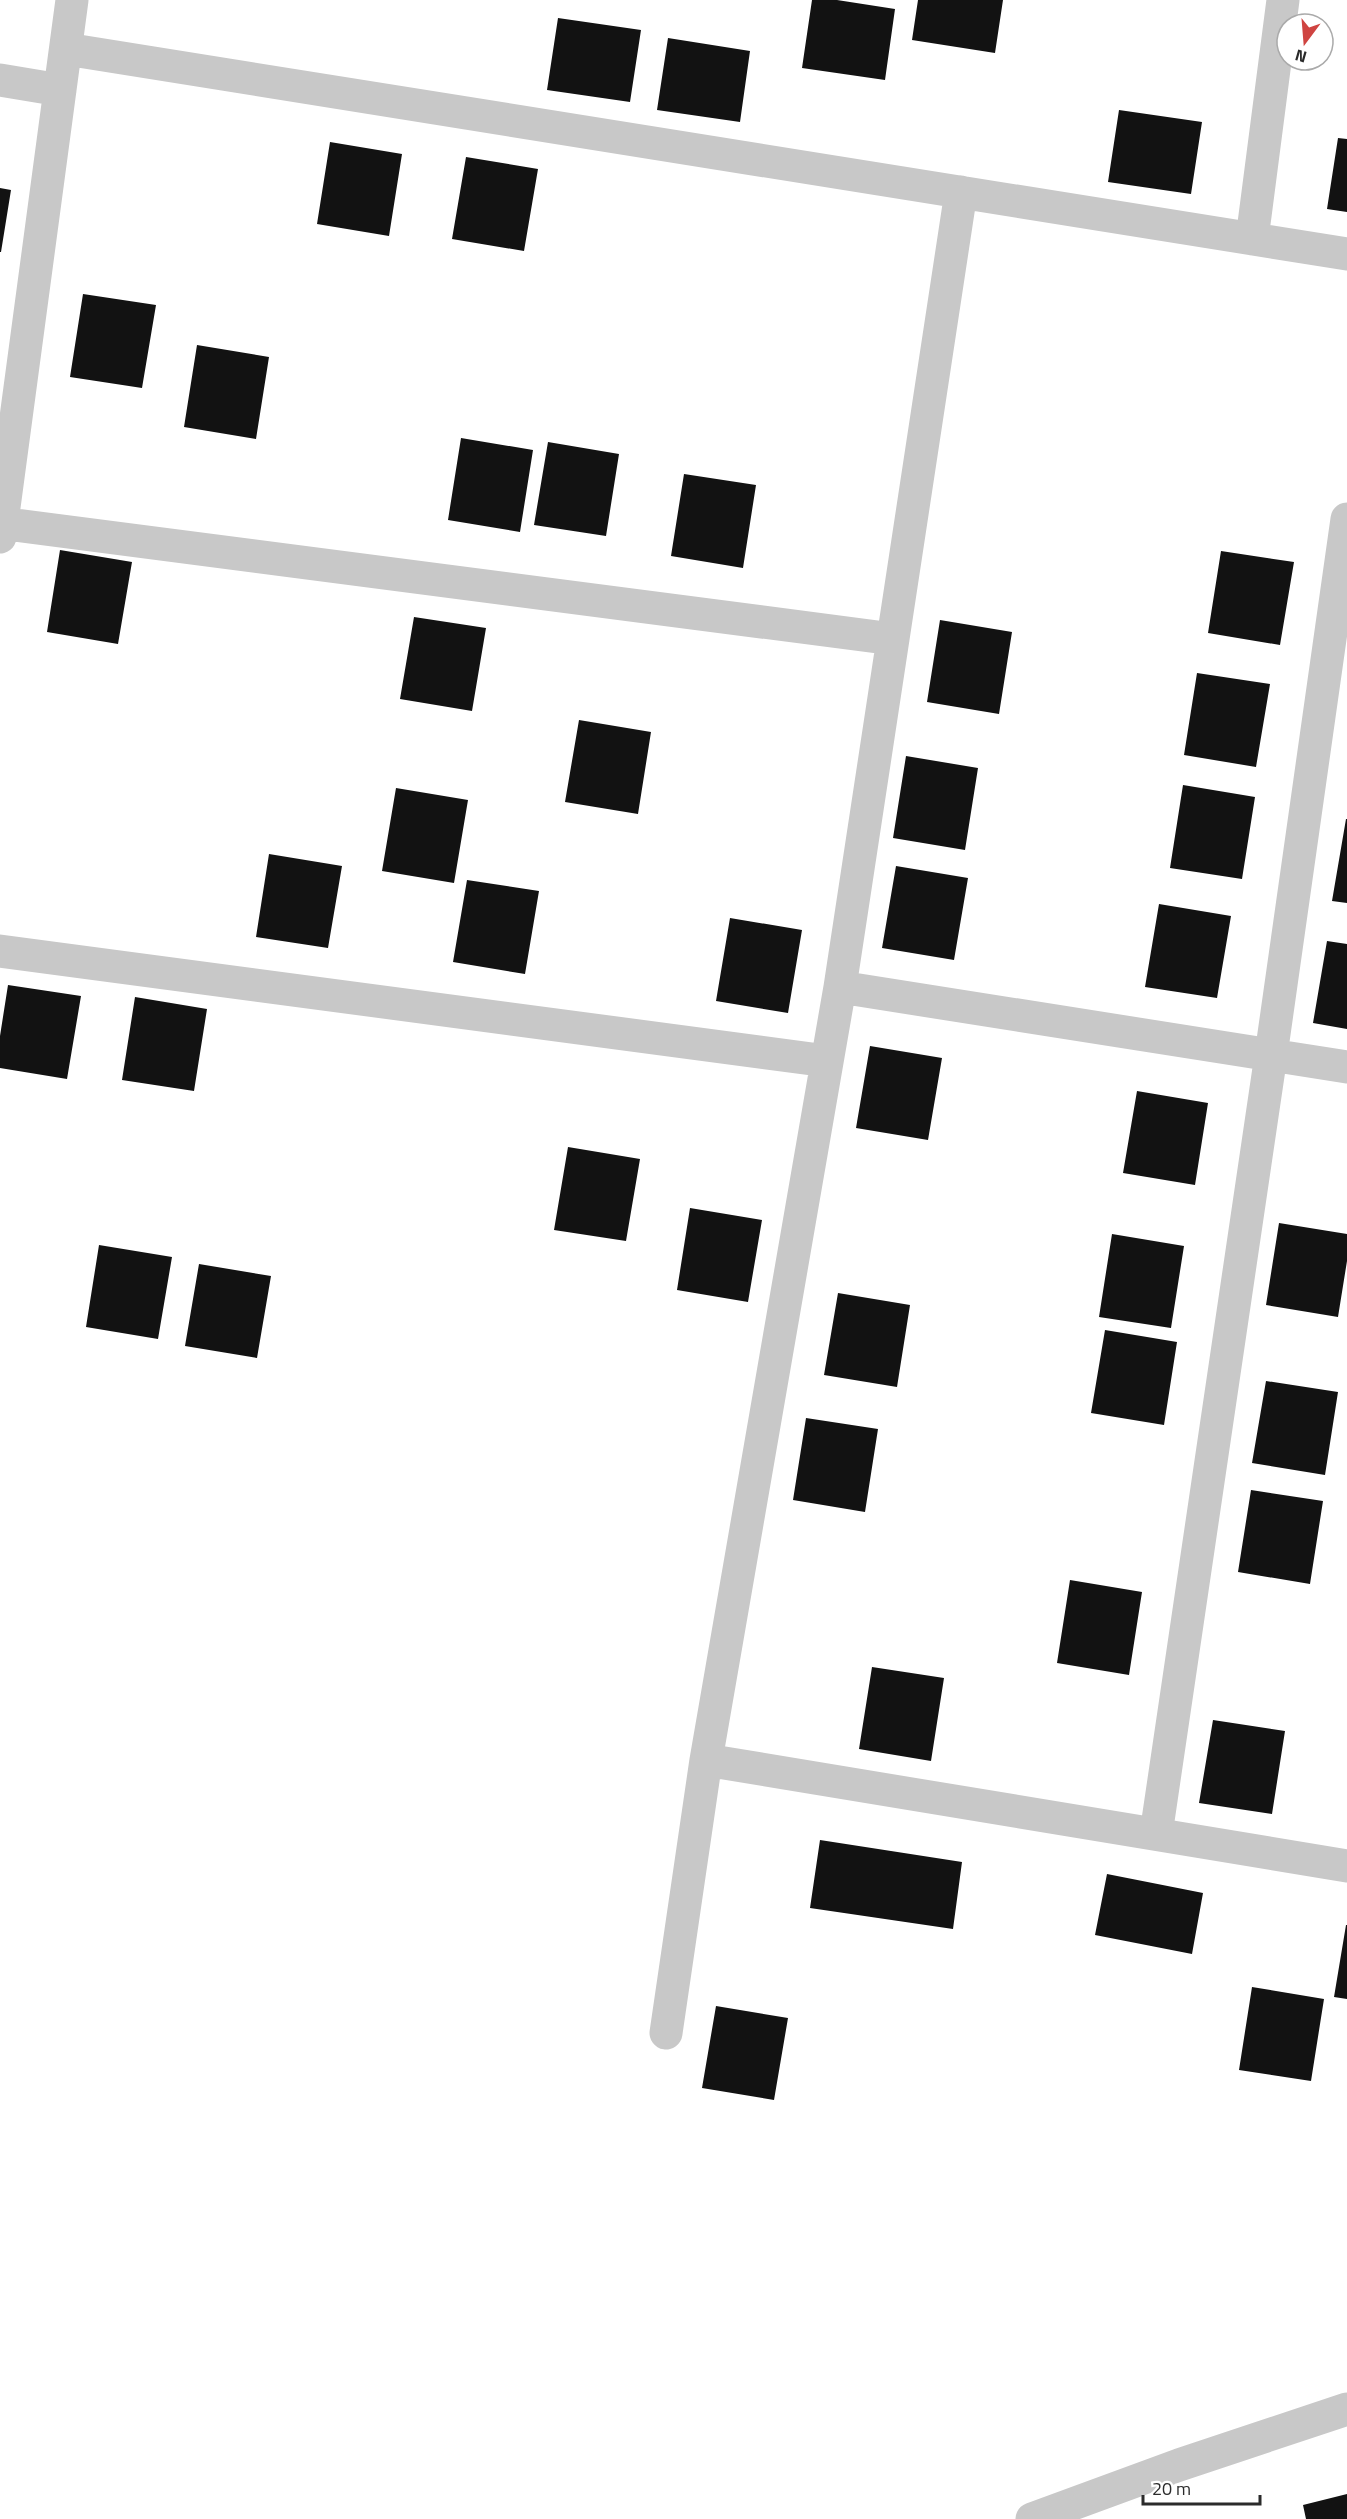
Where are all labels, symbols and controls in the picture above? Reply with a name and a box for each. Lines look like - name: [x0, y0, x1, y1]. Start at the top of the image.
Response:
- north arrow: [1275, 12, 1335, 72]
- text: N: [1292, 43, 1310, 69]
- scale bar: [1143, 2468, 1260, 2506]
- text: 20 m: [1152, 2475, 1191, 2502]

